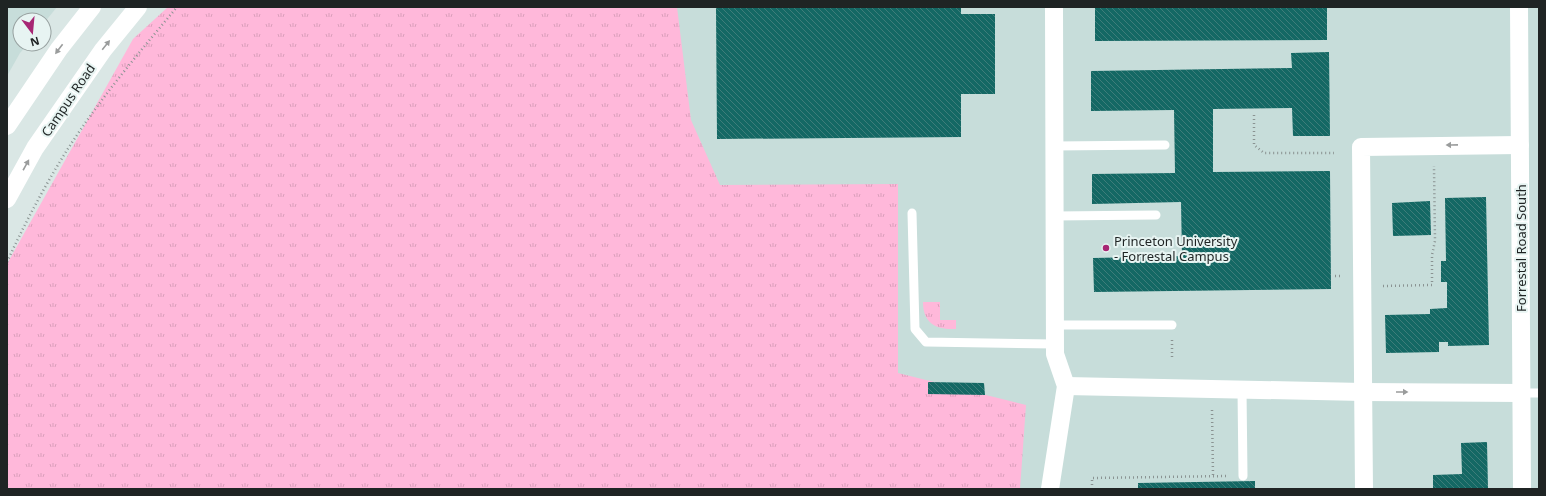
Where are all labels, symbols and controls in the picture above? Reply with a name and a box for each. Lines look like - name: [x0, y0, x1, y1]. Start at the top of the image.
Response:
- north arrow: [12, 12, 52, 52]
- text: N: [29, 34, 41, 51]
- one-way arrow: [102, 40, 111, 51]
- one-way arrow: [55, 43, 64, 54]
- street label: Campus Road: [37, 60, 99, 140]
- one-way arrow: [1445, 142, 1458, 148]
- one-way arrow: [22, 159, 29, 170]
- street label: Forrestal Road South: [1512, 184, 1530, 312]
- place label: Princeton University - Forrestal Campus: [1114, 232, 1238, 265]
- marker: Princeton University - Forrestal Campus: [1101, 243, 1111, 253]
- one-way arrow: [1396, 389, 1409, 395]

